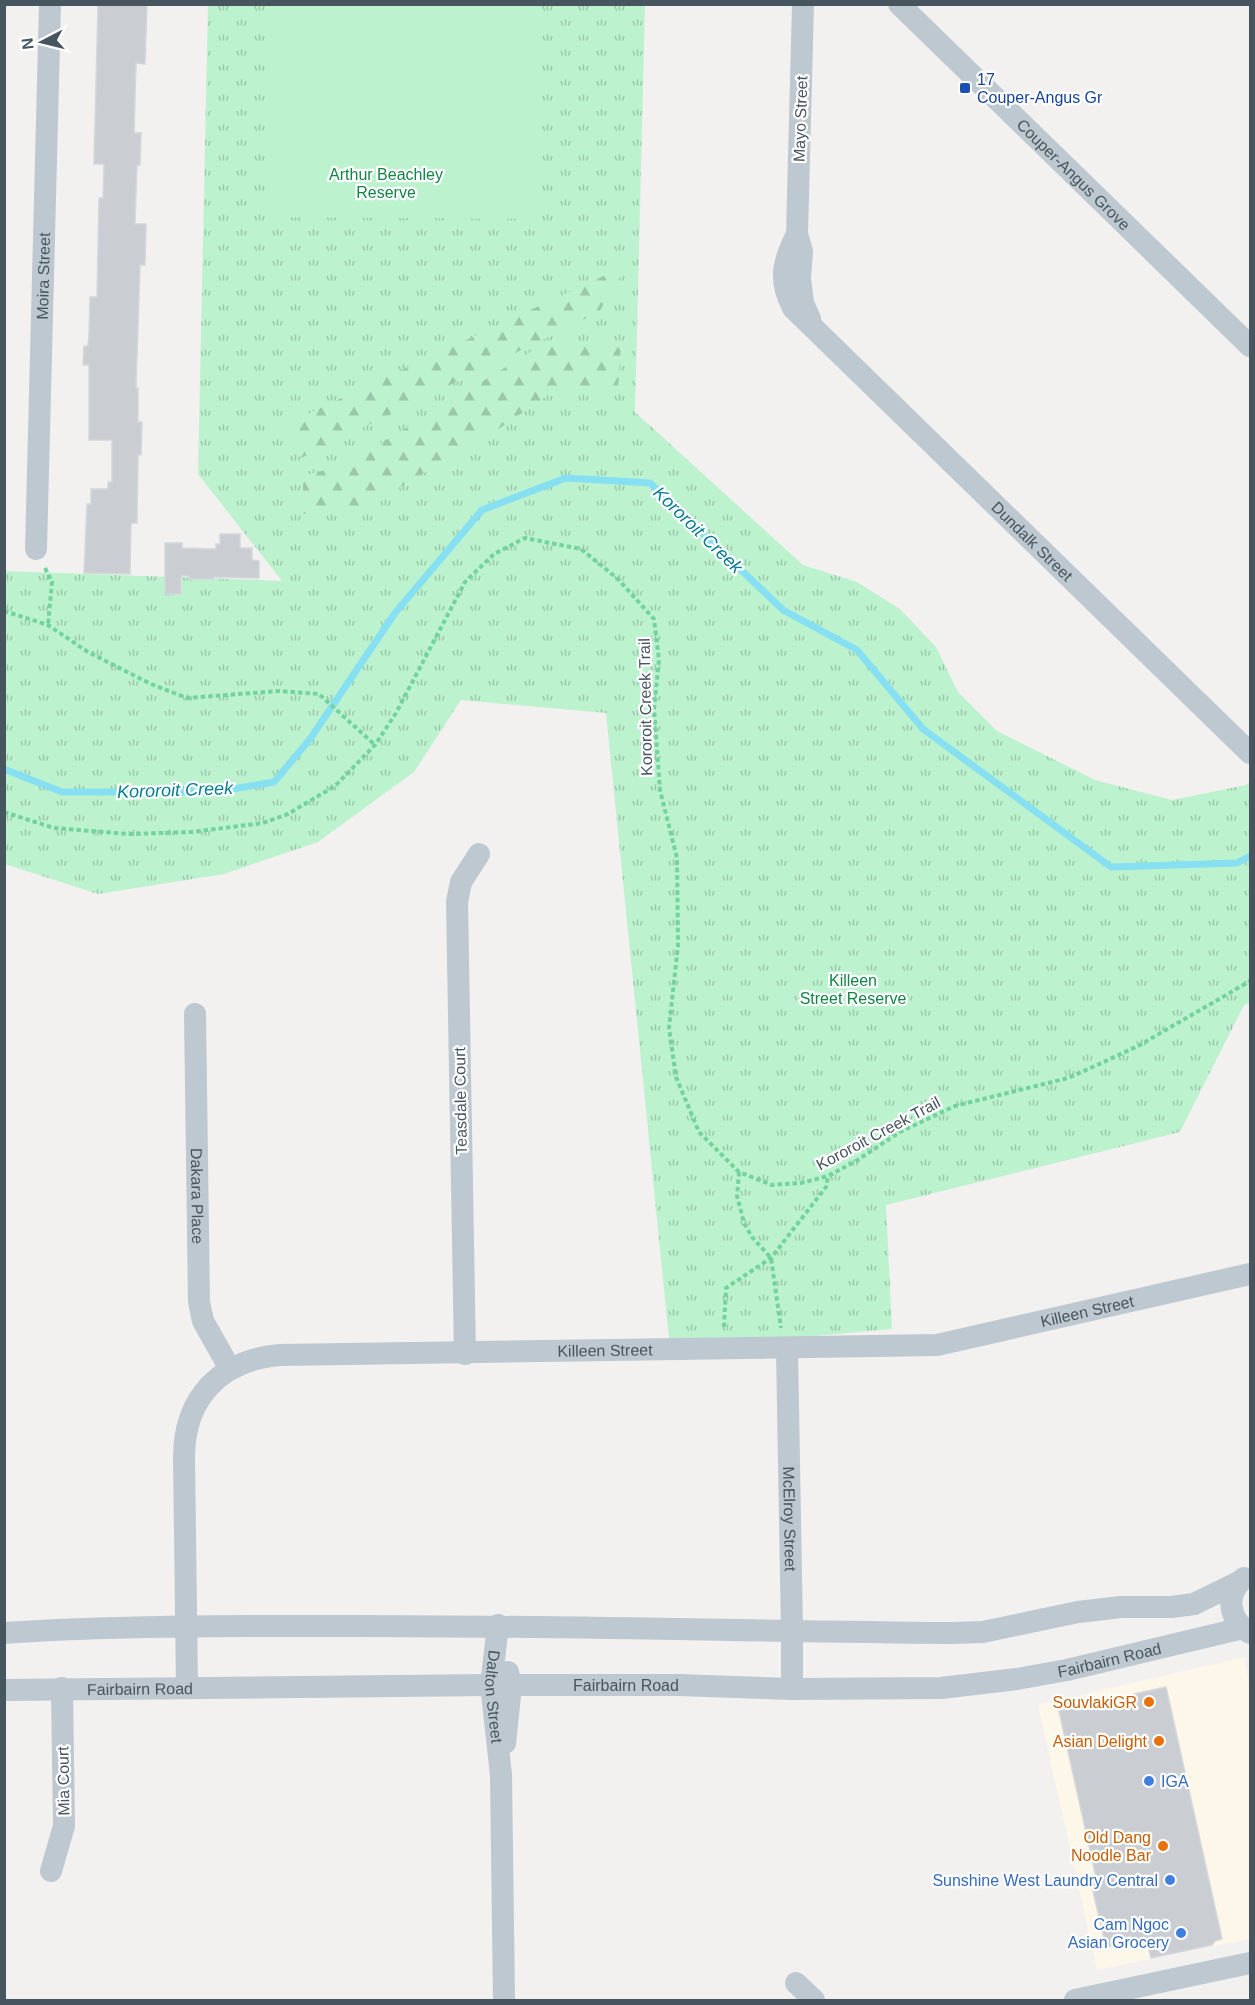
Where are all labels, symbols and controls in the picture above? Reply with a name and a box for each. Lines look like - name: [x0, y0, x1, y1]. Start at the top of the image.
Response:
- north arrow: [12, 12, 72, 72]
- text: N: [18, 37, 37, 51]
- place label: 17 Couper-Angus Gr: [977, 71, 1103, 106]
- street label: Mayo Street: [790, 75, 811, 162]
- marker: 17 Couper-Angus Gr: [958, 81, 972, 95]
- street label: Couper-Angus Grove: [1013, 116, 1134, 234]
- park label: Arthur Beachley Reserve: [329, 166, 443, 201]
- street label: Moira Street: [34, 232, 53, 320]
- water label: Kororoit Creek: [649, 483, 747, 578]
- street label: Dundalk Street: [988, 498, 1076, 585]
- street label: Kororoit Creek Trail: [636, 638, 655, 776]
- water label: Kororoit Creek: [117, 778, 234, 802]
- park label: Killeen Street Reserve: [800, 972, 906, 1007]
- street label: Teasdale Court: [451, 1046, 470, 1155]
- street label: Kororoit Creek Trail: [813, 1094, 943, 1173]
- street label: Dakara Place: [188, 1148, 206, 1244]
- street label: Killeen Street: [1039, 1292, 1136, 1330]
- street label: Killeen Street: [557, 1341, 653, 1360]
- street label: McElroy Street: [780, 1466, 799, 1572]
- street label: Fairbairn Road: [1056, 1640, 1163, 1681]
- street label: Dalton Street: [482, 1649, 505, 1745]
- street label: Fairbairn Road: [573, 1677, 679, 1694]
- street label: Fairbairn Road: [87, 1680, 193, 1698]
- place label: SouvlakiGR: [1053, 1694, 1137, 1711]
- marker: SouvlakiGR: [1142, 1695, 1156, 1709]
- place label: Asian Delight: [1053, 1733, 1148, 1750]
- marker: Asian Delight: [1152, 1734, 1166, 1748]
- street label: Mia Court: [54, 1746, 73, 1816]
- place label: IGA: [1161, 1773, 1189, 1790]
- marker: IGA: [1142, 1774, 1156, 1788]
- place label: Old Dang Noodle Bar: [1071, 1829, 1152, 1864]
- marker: Old Dang Noodle Bar: [1156, 1839, 1170, 1853]
- place label: Sunshine West Laundry Central: [932, 1872, 1158, 1889]
- marker: Sunshine West Laundry Central: [1163, 1873, 1177, 1887]
- place label: Cam Ngoc Asian Grocery: [1068, 1916, 1169, 1951]
- marker: Cam Ngoc Asian Grocery: [1174, 1926, 1188, 1940]

